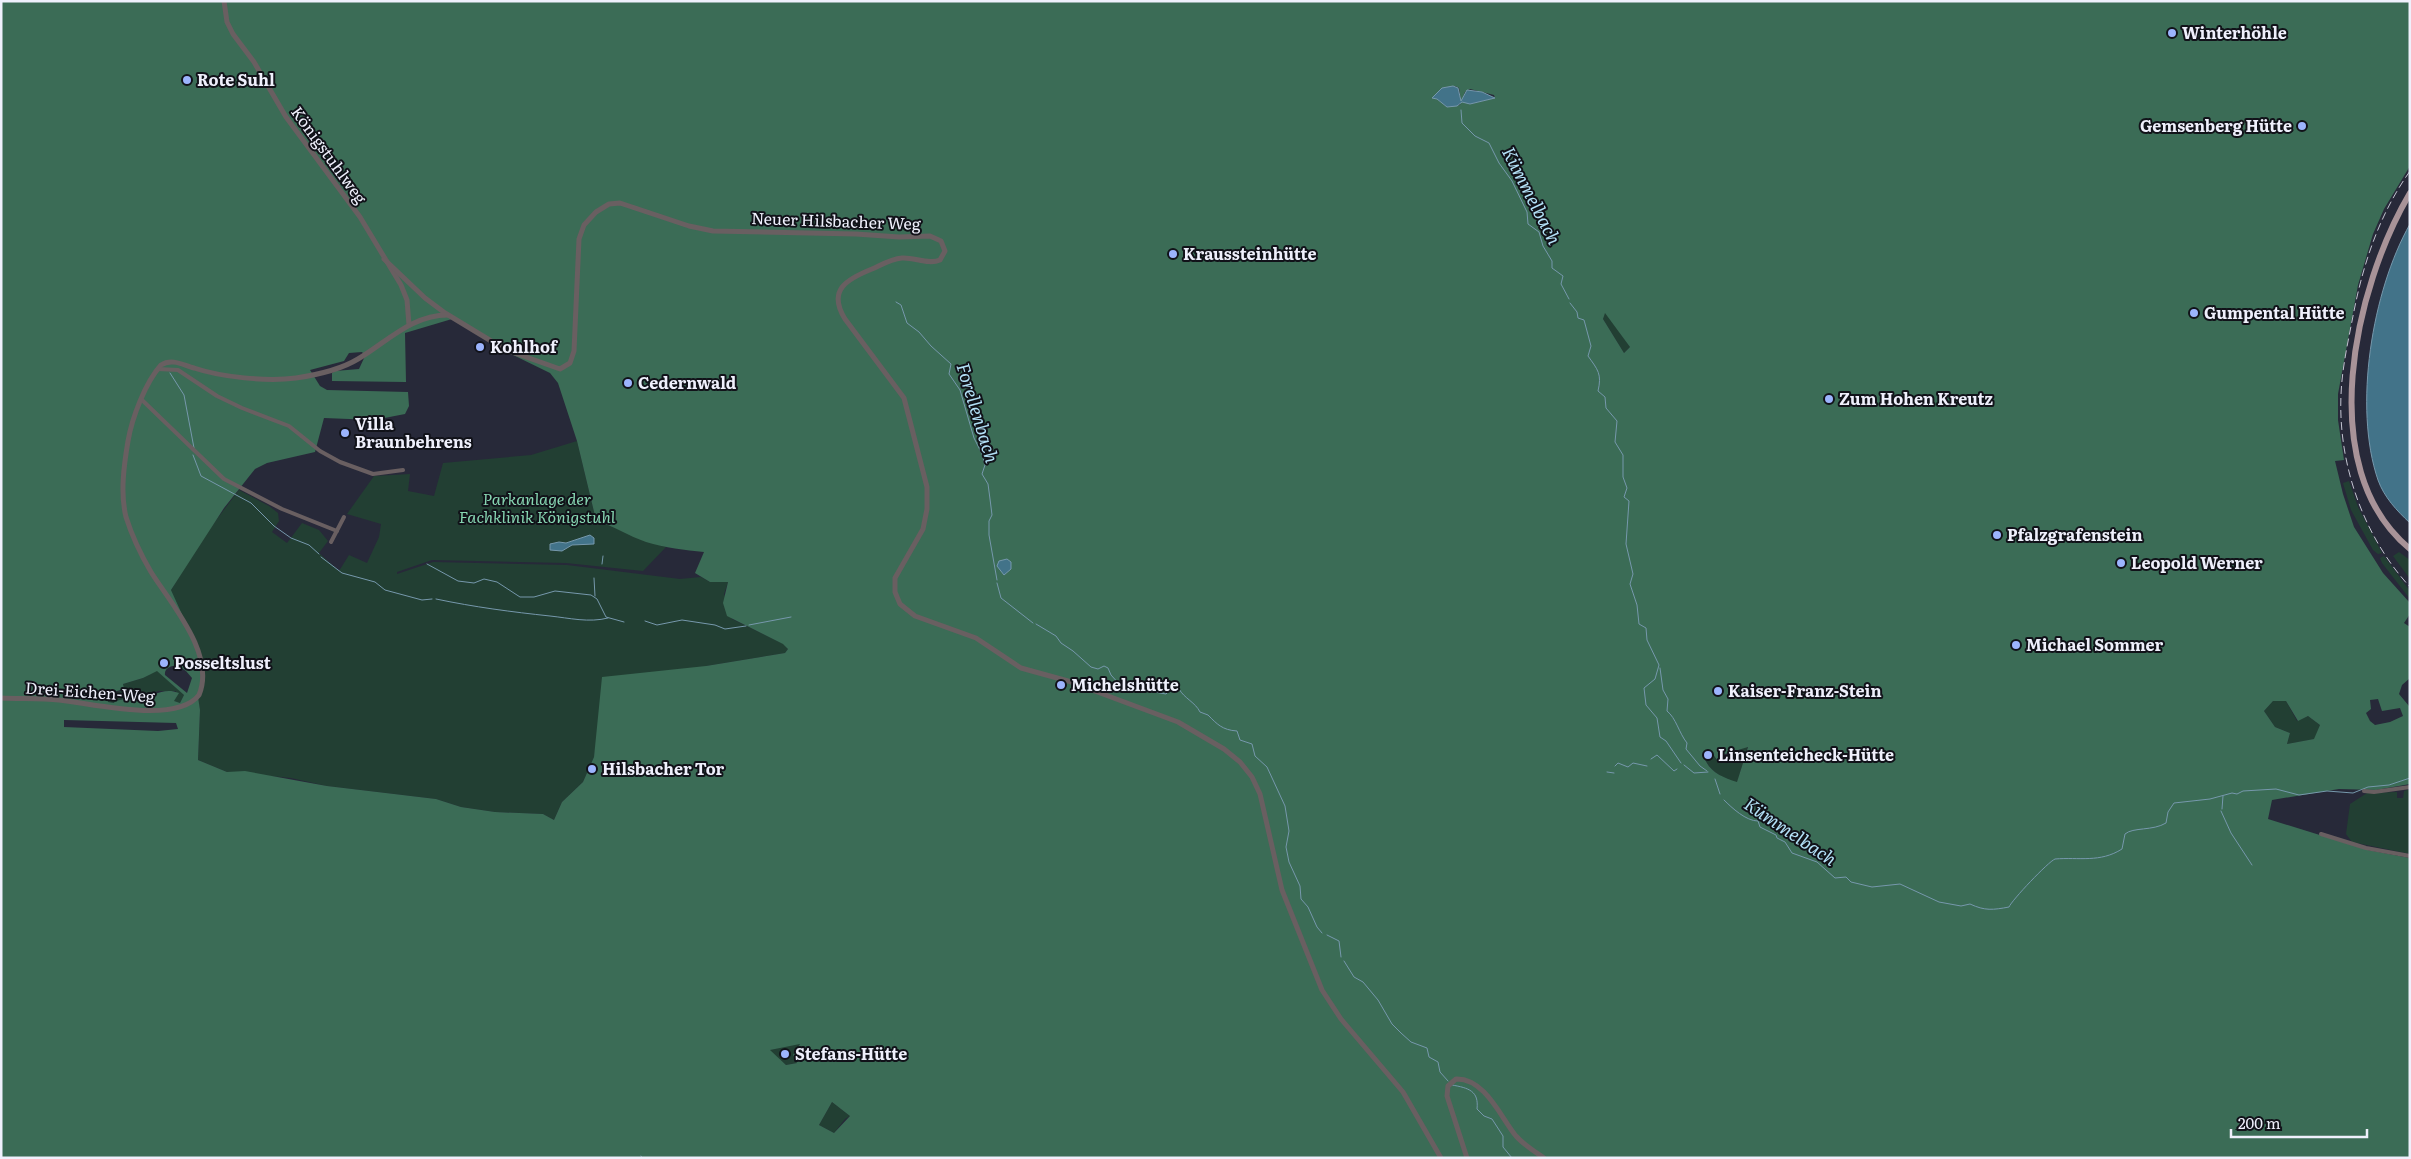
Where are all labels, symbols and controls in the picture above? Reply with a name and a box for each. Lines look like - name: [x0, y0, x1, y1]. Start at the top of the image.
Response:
- place label: Winterhöhle: [2182, 20, 2287, 44]
- marker: Winterhöhle: [2166, 27, 2178, 39]
- place label: Rote Suhl: [197, 67, 275, 91]
- marker: Rote Suhl: [181, 74, 193, 86]
- street label: Königstuhlweg: [286, 101, 373, 208]
- place label: Gemsenberg Hütte: [2140, 113, 2292, 137]
- marker: Gemsenberg Hütte: [2296, 120, 2308, 132]
- water label: Kümmelbach: [1496, 142, 1569, 249]
- street label: Neuer Hilsbacher Weg: [751, 205, 921, 235]
- place label: Kraussteinhütte: [1183, 241, 1317, 265]
- marker: Kraussteinhütte: [1167, 248, 1179, 260]
- place label: Gumpental Hütte: [2204, 300, 2345, 324]
- marker: Gumpental Hütte: [2188, 307, 2200, 319]
- place label: Kohlhof: [490, 334, 559, 358]
- marker: Kohlhof: [474, 341, 486, 353]
- water label: Forellenbach: [950, 359, 1007, 466]
- place label: Cedernwald: [638, 370, 737, 394]
- marker: Cedernwald: [622, 377, 634, 389]
- place label: Zum Hohen Kreutz: [1839, 386, 1993, 410]
- marker: Zum Hohen Kreutz: [1823, 393, 1835, 405]
- place label: Villa Braunbehrens: [355, 411, 472, 453]
- marker: Villa Braunbehrens: [339, 427, 351, 439]
- park label: Parkanlage der Fachklinik Königstuhl: [459, 486, 616, 528]
- place label: Pfalzgrafenstein: [2007, 522, 2143, 546]
- marker: Pfalzgrafenstein: [1991, 529, 2003, 541]
- place label: Leopold Werner: [2131, 550, 2263, 574]
- marker: Leopold Werner: [2115, 557, 2127, 569]
- place label: Michael Sommer: [2026, 632, 2163, 656]
- marker: Michael Sommer: [2010, 639, 2022, 651]
- place label: Posseltslust: [174, 650, 271, 674]
- marker: Posseltslust: [158, 657, 170, 669]
- place label: Michelshütte: [1071, 672, 1179, 696]
- street label: Drei-Eichen-Weg: [24, 675, 156, 708]
- place label: Kaiser-Franz-Stein: [1728, 678, 1882, 702]
- marker: Michelshütte: [1055, 679, 1067, 691]
- marker: Kaiser-Franz-Stein: [1712, 685, 1724, 697]
- place label: Linsenteicheck-Hütte: [1718, 742, 1894, 766]
- marker: Linsenteicheck-Hütte: [1702, 749, 1714, 761]
- place label: Hilsbacher Tor: [602, 756, 725, 780]
- marker: Hilsbacher Tor: [586, 763, 598, 775]
- water label: Kümmelbach: [1739, 790, 1843, 872]
- place label: Stefans-Hütte: [795, 1041, 907, 1065]
- marker: Stefans-Hütte: [779, 1048, 791, 1060]
- scale bar: [2231, 1106, 2367, 1138]
- text: 200 m: [2238, 1111, 2281, 1134]

